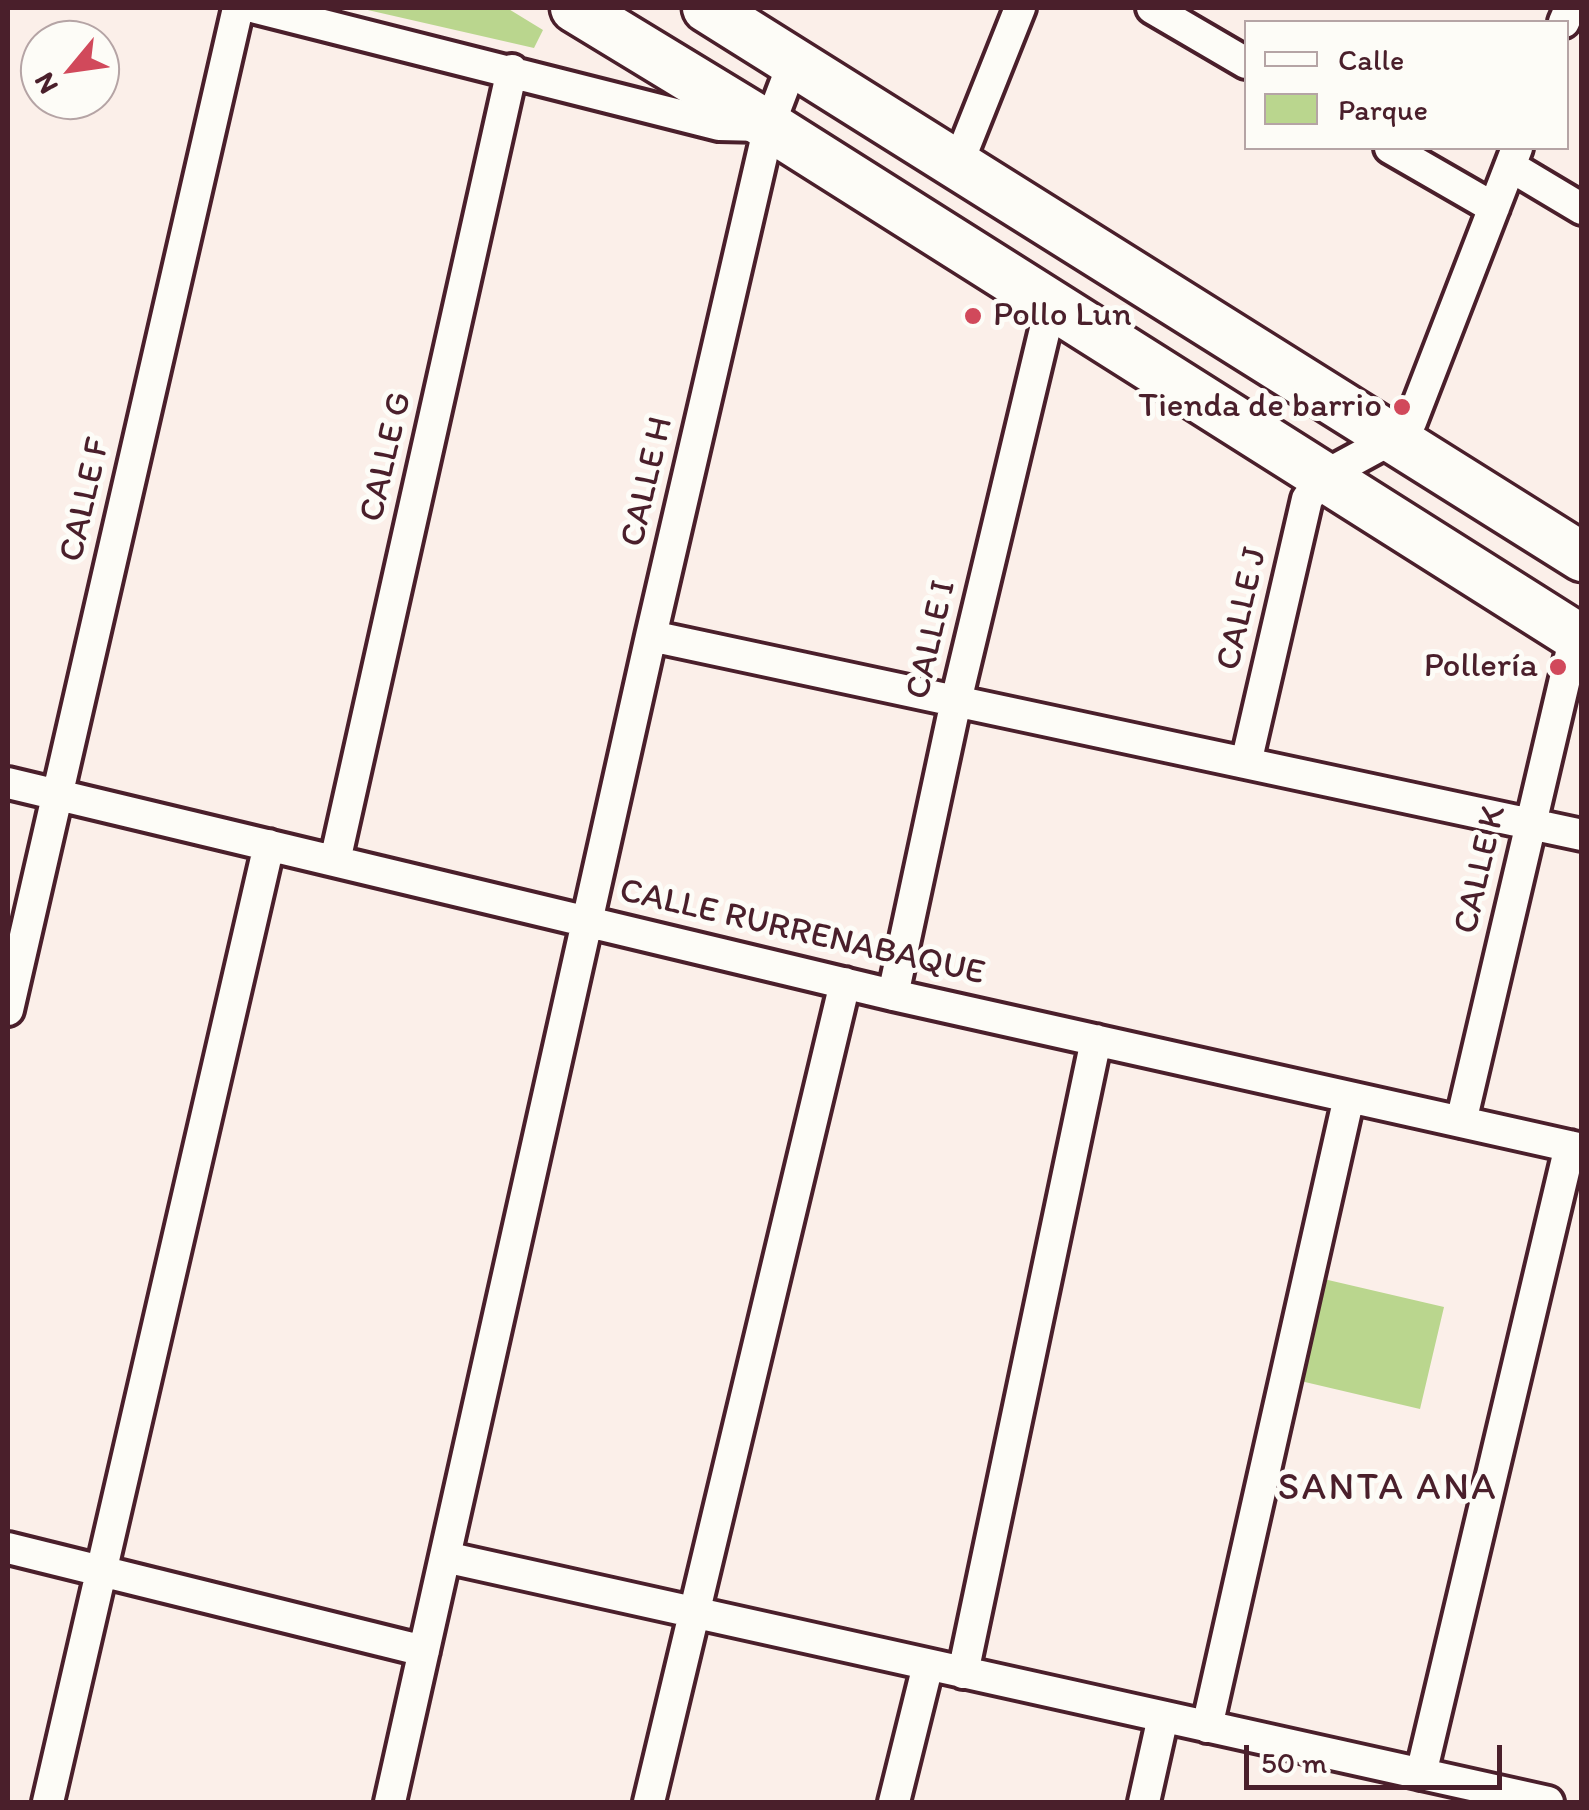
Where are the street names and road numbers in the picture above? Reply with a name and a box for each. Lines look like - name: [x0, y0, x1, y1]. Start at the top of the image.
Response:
- street label: CALLE G: [352, 388, 422, 526]
- street label: CALLE H: [613, 413, 683, 551]
- street label: CALLE F: [51, 434, 121, 566]
- street label: CALLE J: [1208, 543, 1278, 675]
- street label: CALLE I: [898, 576, 966, 704]
- street label: CALLE K: [1446, 802, 1516, 938]
- street label: CALLE RURRENABAQUE: [615, 871, 989, 995]

